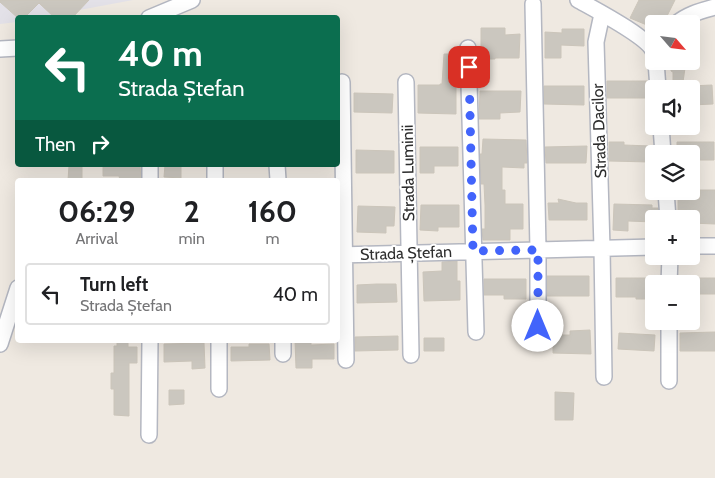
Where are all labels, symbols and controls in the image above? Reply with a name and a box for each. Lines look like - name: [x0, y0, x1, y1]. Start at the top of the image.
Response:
- north arrow: [645, 15, 700, 70]
- map controls: [645, 15, 700, 330]
- text: 40 m: [118, 32, 203, 75]
- icon: left: [35, 35, 100, 100]
- pin: [448, 46, 490, 88]
- icon: arrive: [455, 53, 483, 81]
- text: Strada Ștefan: [118, 75, 244, 102]
- button: sound: [645, 80, 700, 135]
- street label: Strada Dacilor: [588, 82, 610, 179]
- street label: Strada Luminii: [398, 124, 418, 222]
- icon: right: [86, 130, 114, 158]
- text: Then: [35, 133, 76, 156]
- button: layers: [645, 145, 700, 200]
- text: 06:29: [58, 193, 135, 230]
- text: 2: [184, 193, 200, 230]
- text: 160: [248, 193, 297, 230]
- button: +: [645, 210, 700, 265]
- text: Arrival: [75, 229, 118, 248]
- text: min: [178, 229, 205, 248]
- text: m: [265, 229, 279, 248]
- street label: Strada Ștefan: [360, 242, 452, 265]
- text: Turn left: [80, 273, 148, 296]
- button: −: [645, 275, 700, 330]
- icon: left: [37, 280, 65, 308]
- text: 40 m: [273, 283, 318, 306]
- text: Strada Ștefan: [80, 296, 172, 315]
- position arrow: [511, 299, 563, 351]

